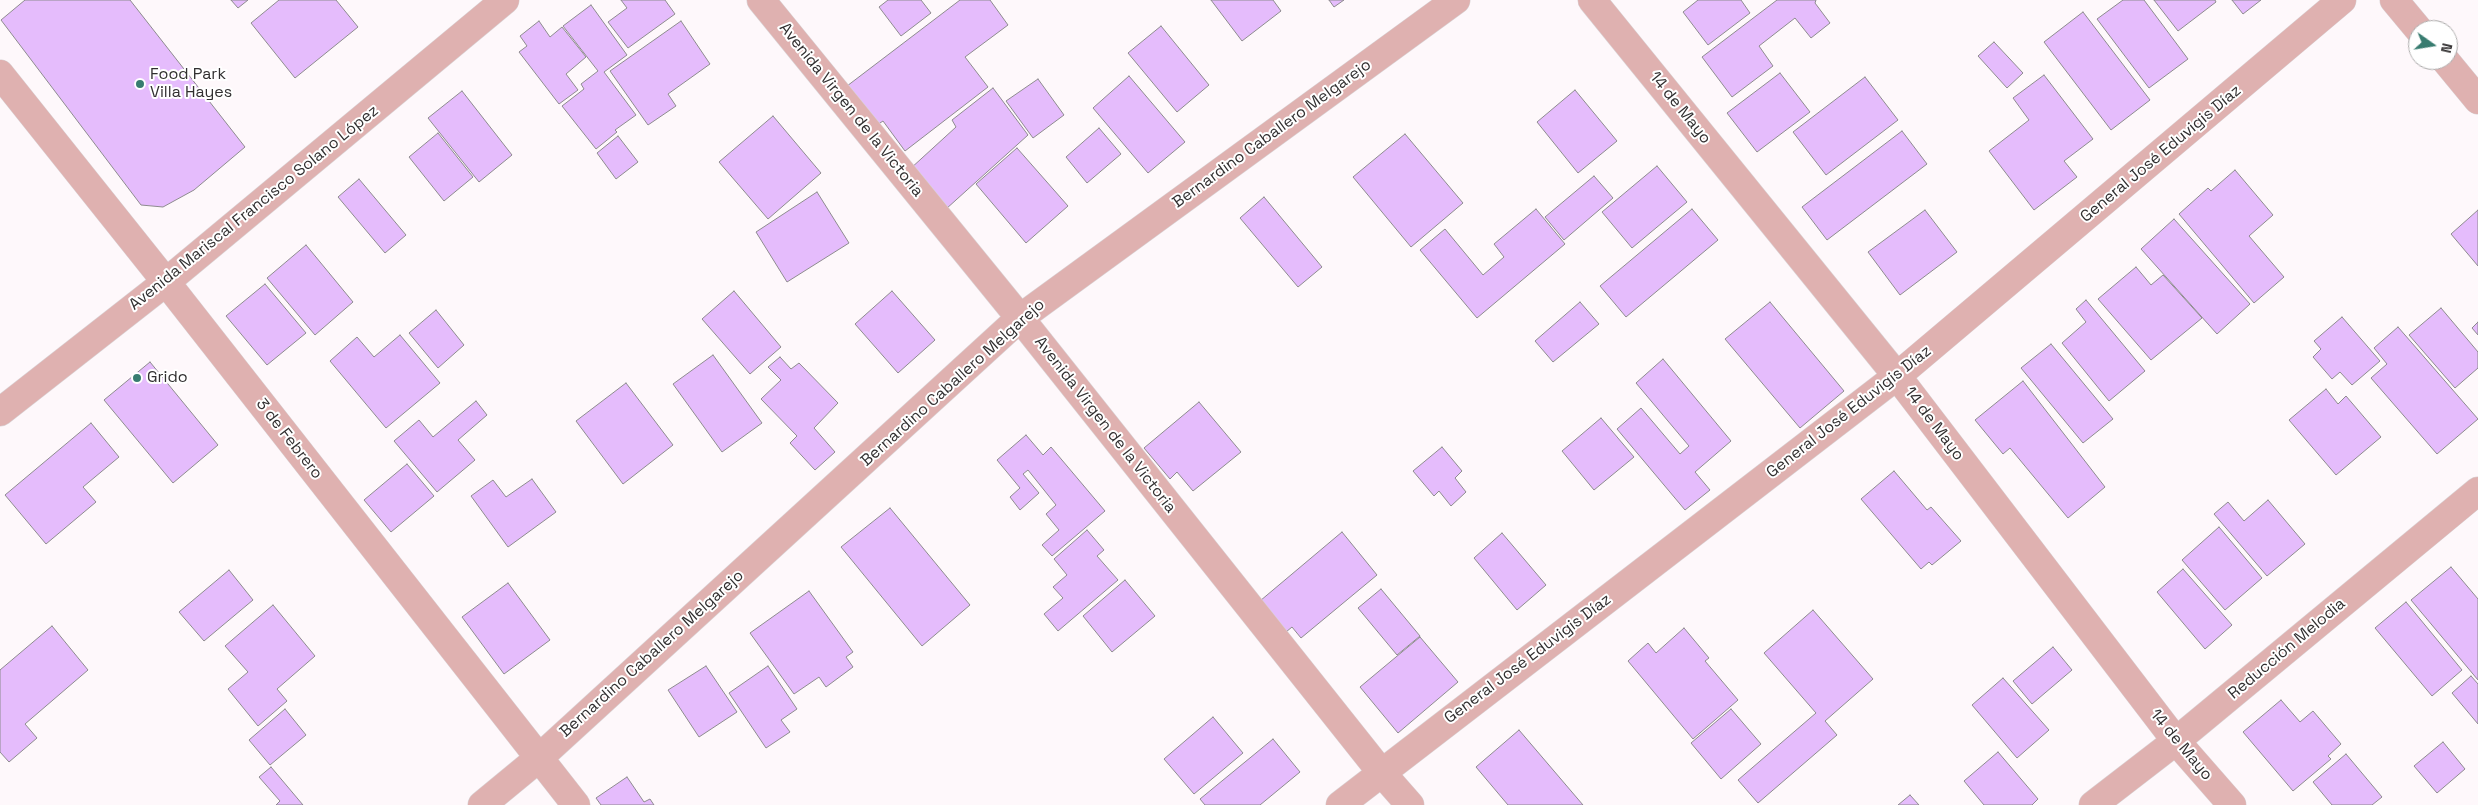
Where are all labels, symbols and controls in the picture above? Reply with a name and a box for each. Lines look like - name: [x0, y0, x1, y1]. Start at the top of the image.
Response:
- street label: Avenida Virgen de la Victoria: [775, 19, 927, 201]
- north arrow: [2408, 20, 2458, 70]
- text: N: [2437, 42, 2456, 55]
- street label: Bernardino Caballero Melgarejo: [1169, 56, 1375, 212]
- place label: Food Park Villa Hayes: [150, 65, 232, 103]
- street label: 14 de Mayo: [1645, 68, 1715, 148]
- marker: Food Park Villa Hayes: [134, 78, 146, 90]
- street label: General José Eduvigis Díaz: [2077, 81, 2245, 227]
- street label: Avenida Mariscal Francisco Solano López: [126, 101, 382, 315]
- street label: Bernardino Caballero Melgarejo: [857, 295, 1049, 471]
- street label: Avenida Virgen de la Victoria: [1030, 333, 1180, 517]
- street label: General José Eduvigis Díaz: [1763, 342, 1935, 482]
- place label: Grido: [147, 368, 188, 388]
- marker: Grido: [131, 372, 143, 384]
- street label: 14 de Mayo: [1900, 383, 1968, 465]
- street label: 3 de Febrero: [252, 395, 326, 483]
- street label: Bernardino Caballero Melgarejo: [556, 566, 748, 742]
- street label: General José Eduvigis Díaz: [1441, 590, 1615, 728]
- street label: Reducción Melodia: [2224, 594, 2350, 704]
- street label: 14 de Mayo: [2146, 705, 2216, 785]

